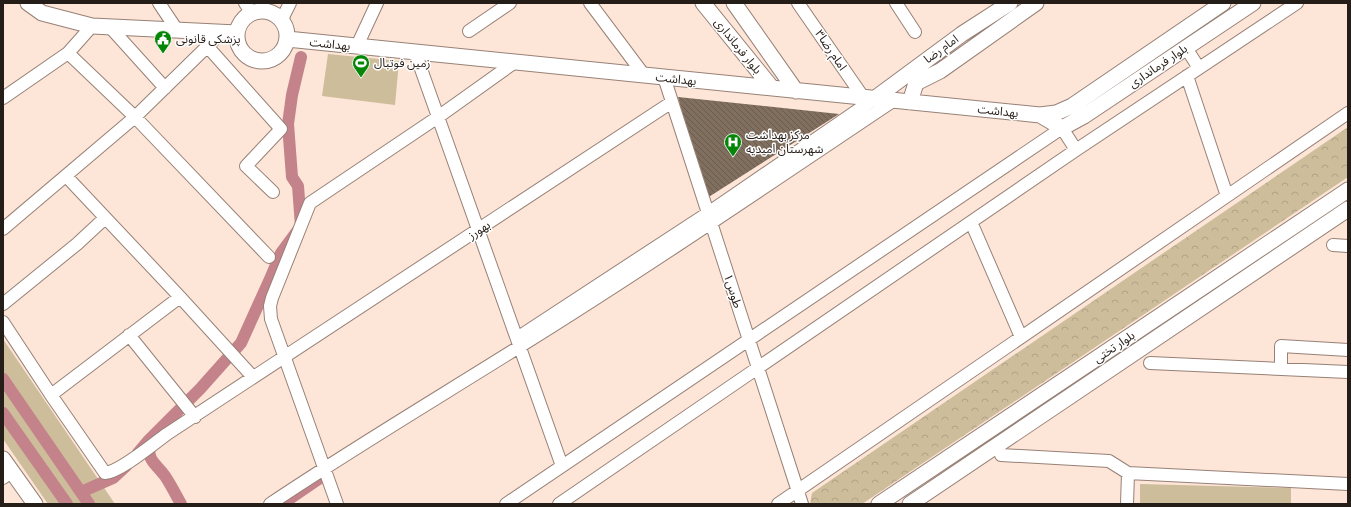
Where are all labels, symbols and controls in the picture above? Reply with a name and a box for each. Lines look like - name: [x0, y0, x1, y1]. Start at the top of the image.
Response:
- street label: بلوار فرمانداری: [711, 13, 767, 77]
- street label: امام رضا۳: [811, 25, 852, 74]
- public building icon: پزشکی قانونی: [153, 29, 173, 54]
- place label: پزشکی قانونی: [176, 29, 241, 47]
- street label: امام رضا: [919, 29, 962, 68]
- street label: بهداشت: [309, 32, 351, 54]
- street label: بلوار فرمانداری: [1124, 39, 1190, 92]
- sports icon: زمین فوتبال: [351, 53, 371, 78]
- place label: زمین فوتبال: [374, 53, 430, 71]
- street label: بهداشت: [655, 67, 697, 89]
- street label: بهداشت: [977, 99, 1019, 121]
- place label: مرکز بهداشت شهرستان امیدیه: [746, 125, 823, 157]
- hospital icon: مرکز بهداشت شهرستان امیدیه: [723, 132, 743, 157]
- street label: بهورز: [463, 215, 493, 244]
- street label: طوس۱: [720, 271, 748, 310]
- street label: بلوار تختی: [1089, 326, 1138, 367]

